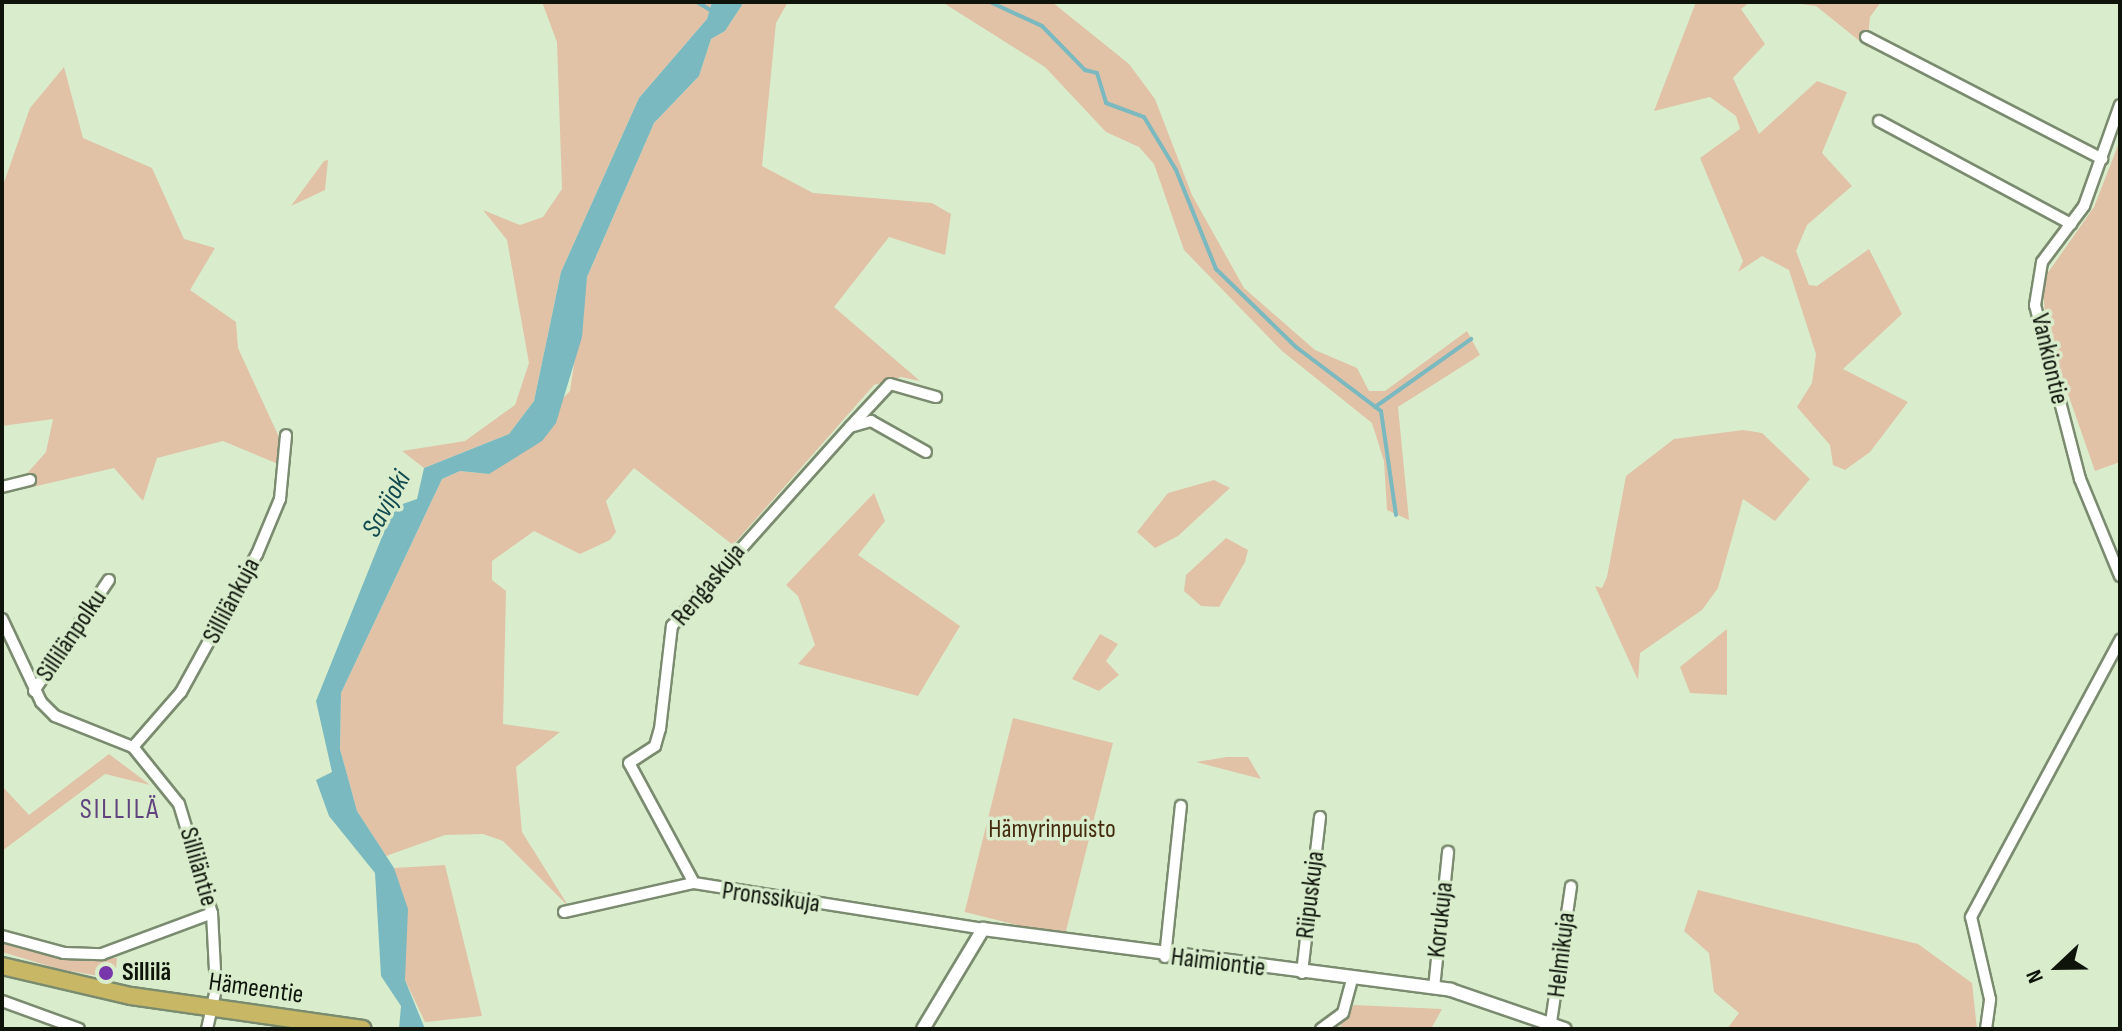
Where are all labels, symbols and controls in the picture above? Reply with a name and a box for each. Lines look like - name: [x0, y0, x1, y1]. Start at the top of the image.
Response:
- street label: Vankiontie: [2023, 311, 2075, 407]
- water label: Savijoki: [355, 465, 419, 543]
- street label: Rengaskuja: [666, 537, 752, 633]
- street label: Sillilänkuja: [197, 553, 267, 649]
- street label: Sillilänpolku: [30, 584, 114, 688]
- district label: SILLILÄ: [80, 793, 160, 827]
- park label: Hämyrinpuisto: [988, 814, 1116, 846]
- street label: Silliläntie: [172, 824, 224, 910]
- street label: Riipuskuja: [1290, 849, 1332, 941]
- street label: Pronssikuja: [720, 876, 822, 920]
- street label: Korukuja: [1422, 881, 1460, 959]
- street label: Helmikuja: [1541, 911, 1583, 999]
- north arrow: [2018, 927, 2098, 1007]
- street label: Haimiontie: [1169, 942, 1267, 984]
- place label: Sillilä: [122, 957, 171, 989]
- marker: Sillilä: [97, 964, 115, 982]
- text: N: [2021, 966, 2050, 987]
- street label: Hämeentie: [207, 967, 305, 1011]

